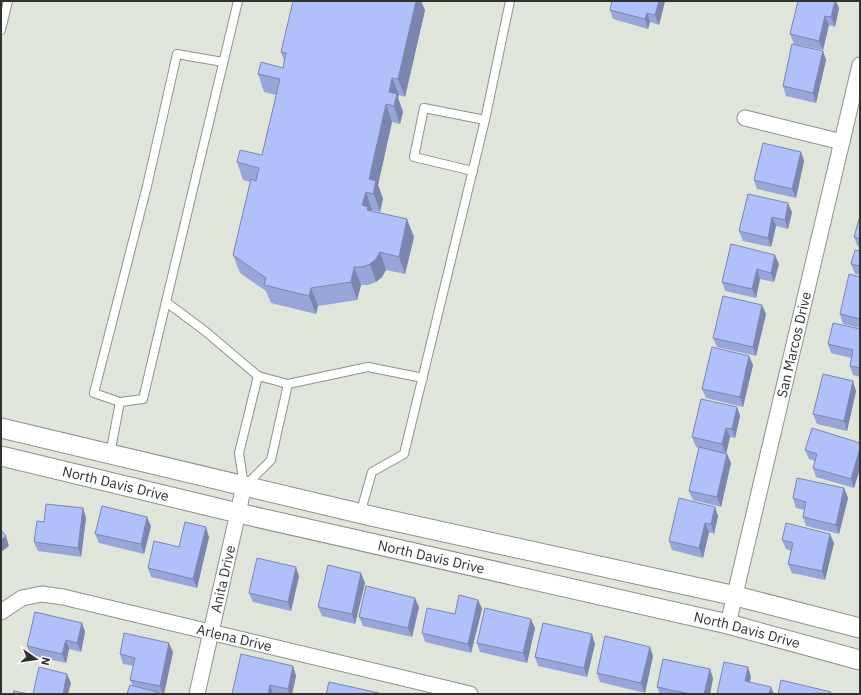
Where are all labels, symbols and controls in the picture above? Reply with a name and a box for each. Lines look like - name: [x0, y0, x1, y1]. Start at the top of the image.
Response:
- street label: San Marcos Drive: [773, 290, 815, 399]
- street label: North Davis Drive: [61, 462, 171, 505]
- street label: North Davis Drive: [376, 536, 487, 578]
- street label: Anita Drive: [207, 543, 239, 614]
- street label: North Davis Drive: [692, 608, 802, 652]
- street label: Arlena Drive: [195, 620, 274, 656]
- north arrow: [16, 639, 56, 679]
- text: N: [38, 656, 53, 667]

